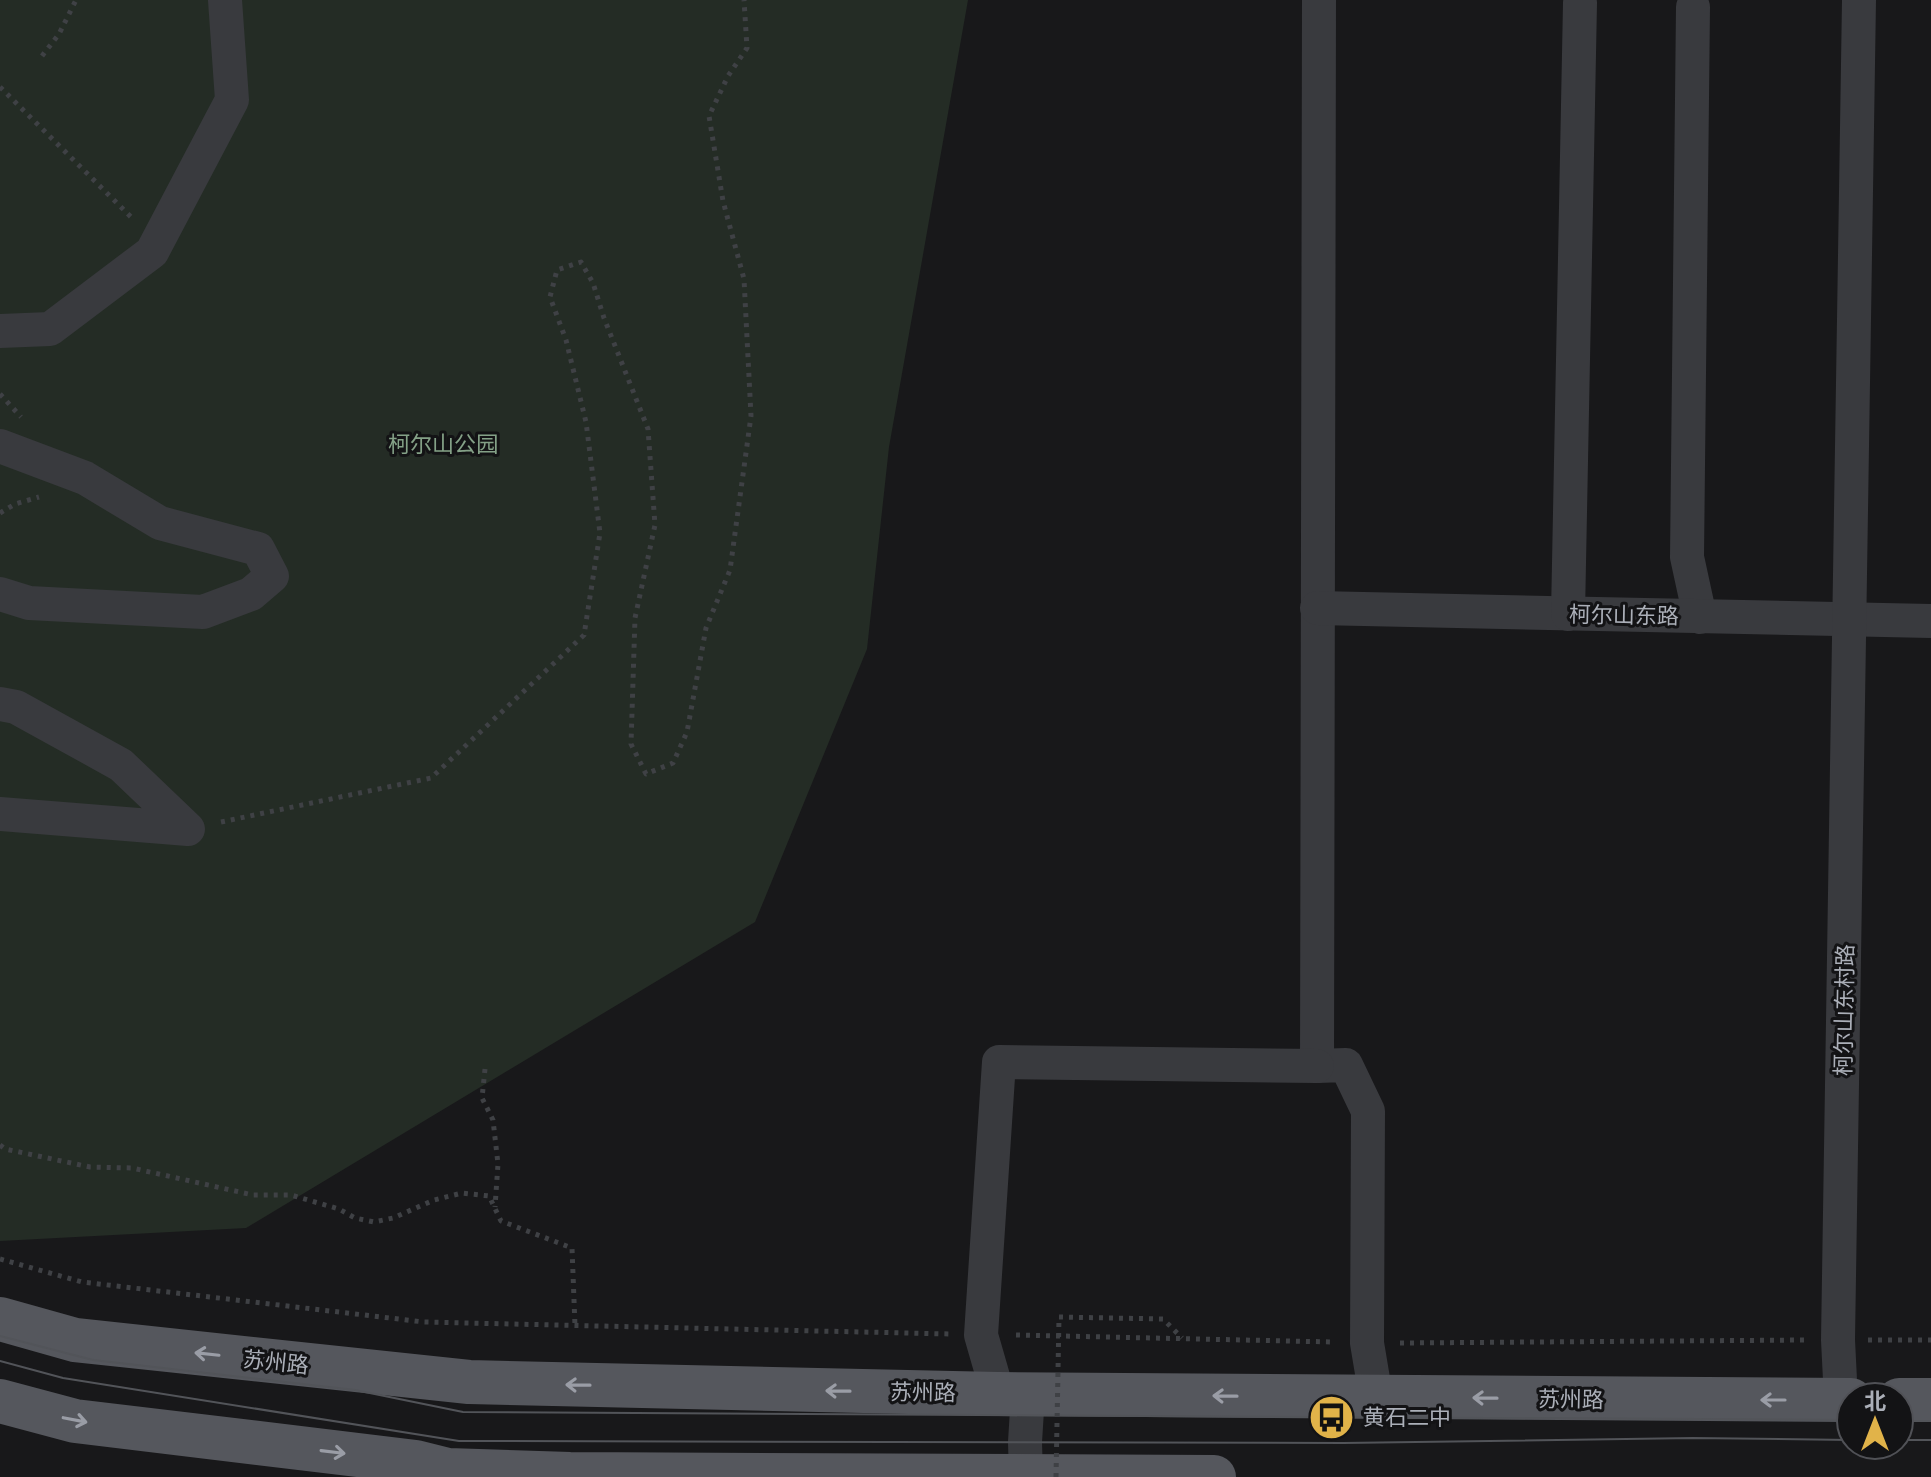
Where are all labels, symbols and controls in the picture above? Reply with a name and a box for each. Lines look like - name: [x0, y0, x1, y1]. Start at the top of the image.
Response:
- park label: 柯尔山公园: [388, 431, 498, 458]
- street label: 柯尔山东路: [1569, 601, 1679, 630]
- street label: 柯尔山东村路: [1830, 944, 1859, 1076]
- street label: 苏州路: [242, 1346, 310, 1379]
- one-way arrow: [194, 1347, 221, 1362]
- one-way arrow: [565, 1377, 592, 1392]
- street label: 苏州路: [890, 1378, 956, 1407]
- north arrow: [1835, 1381, 1915, 1461]
- one-way arrow: [825, 1383, 852, 1398]
- street label: 苏州路: [1538, 1385, 1604, 1414]
- one-way arrow: [1212, 1388, 1239, 1404]
- text: 北: [1864, 1388, 1886, 1415]
- one-way arrow: [1472, 1390, 1499, 1406]
- one-way arrow: [1760, 1392, 1787, 1408]
- bus stop icon: 黄石二中: [1308, 1393, 1356, 1441]
- place label: 黄石二中: [1363, 1404, 1451, 1431]
- one-way arrow: [62, 1414, 88, 1429]
- one-way arrow: [320, 1445, 345, 1460]

